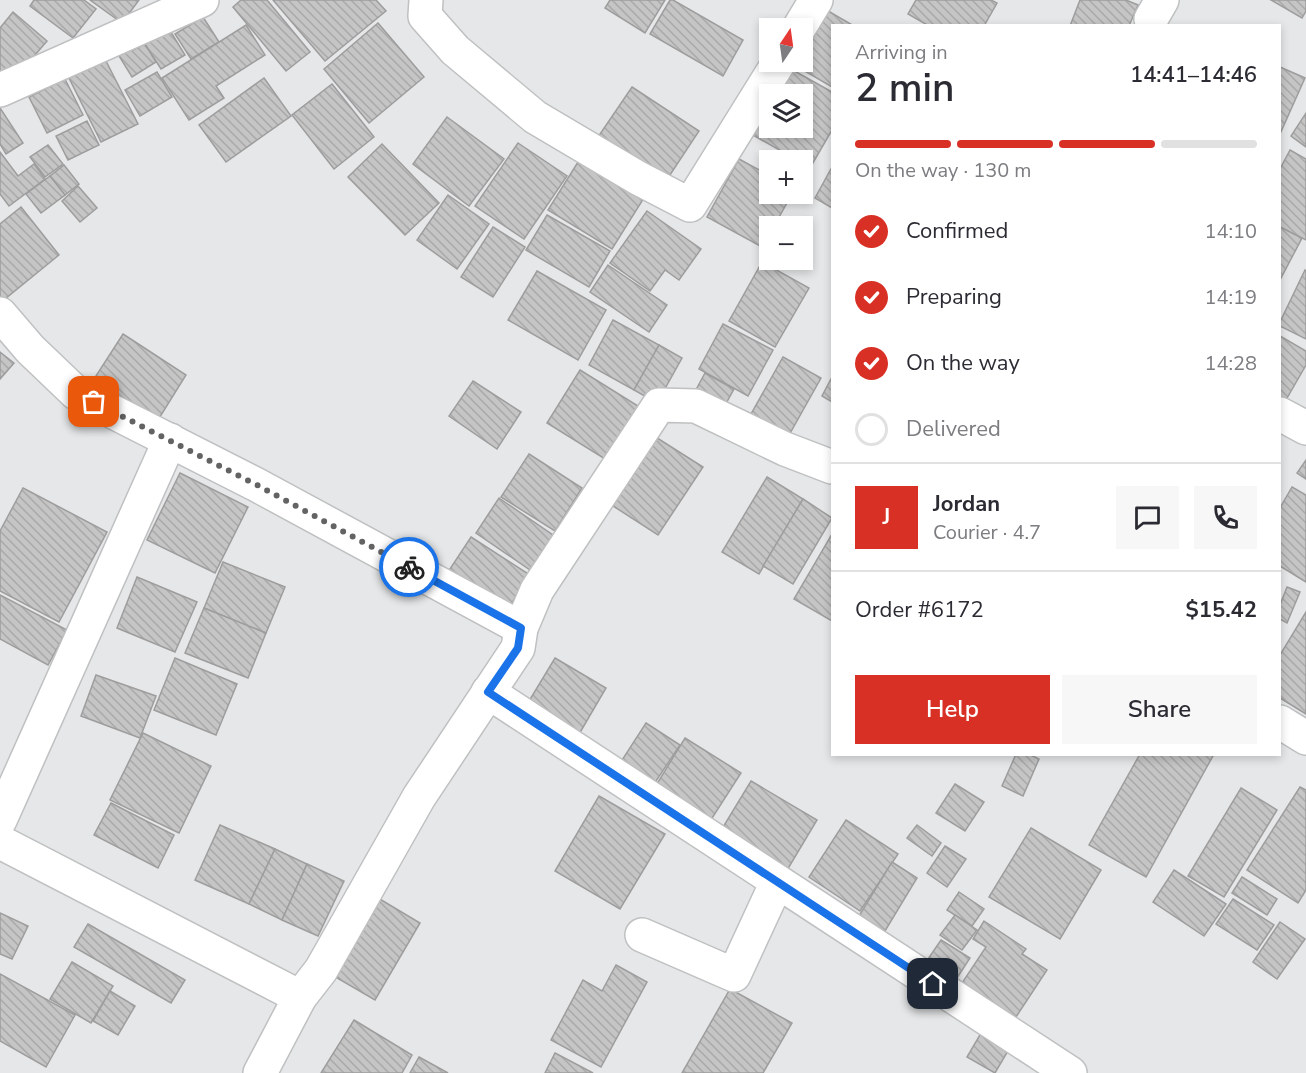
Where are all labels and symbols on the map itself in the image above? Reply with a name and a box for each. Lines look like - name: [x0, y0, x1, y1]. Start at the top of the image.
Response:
- north arrow: [759, 18, 813, 72]
- pin: [68, 376, 119, 427]
- courier: [379, 537, 439, 597]
- pin: [907, 958, 958, 1009]

